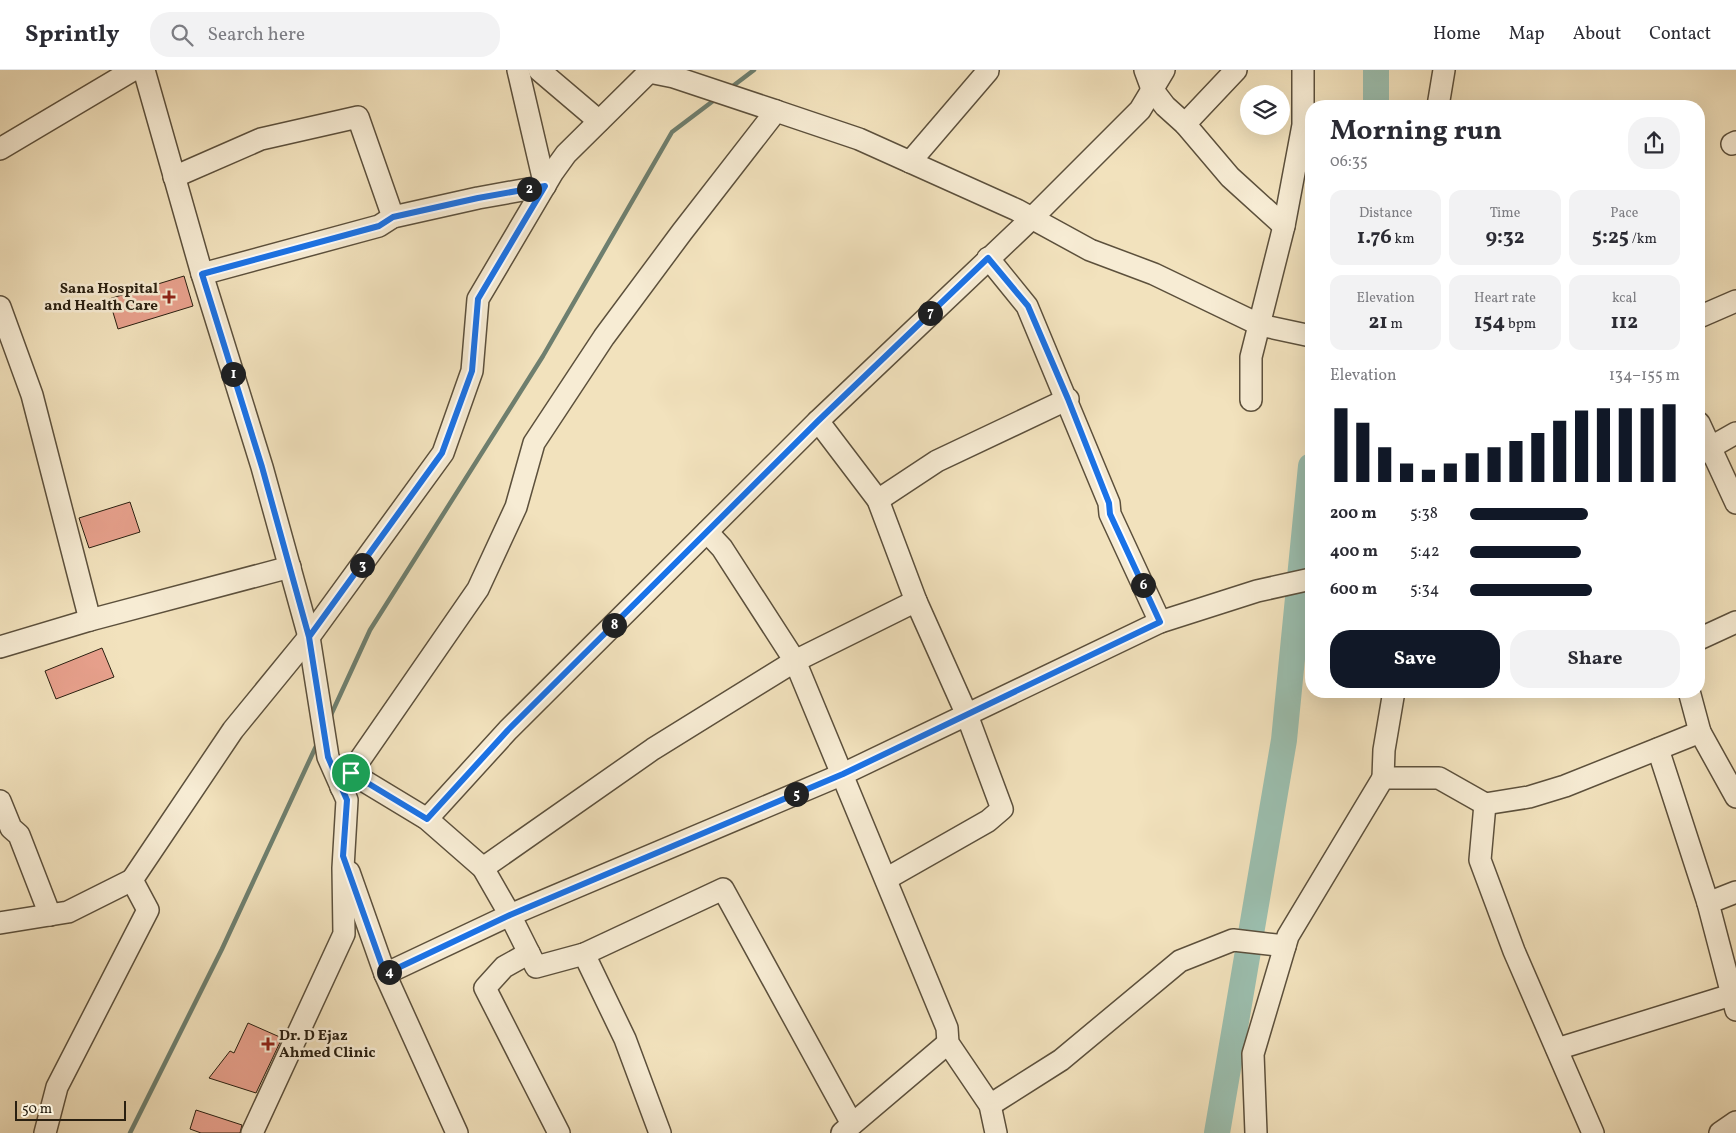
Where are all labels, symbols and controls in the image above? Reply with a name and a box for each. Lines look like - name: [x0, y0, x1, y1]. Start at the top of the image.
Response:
- search box: [150, 12, 500, 57]
- text: Sprintly: [25, 18, 120, 52]
- icon: search: [168, 21, 196, 49]
- text: Search here: [208, 22, 305, 48]
- text: Home: [1433, 22, 1481, 47]
- text: Map: [1509, 22, 1545, 47]
- text: About: [1573, 22, 1621, 47]
- text: Contact: [1649, 22, 1711, 47]
- map controls: [1240, 85, 1290, 135]
- button: layers: [1240, 85, 1290, 135]
- text: Morning run: [1330, 112, 1502, 151]
- button: share: [1628, 117, 1680, 169]
- text: 06:35: [1330, 151, 1368, 173]
- pin: 2: [516, 176, 542, 202]
- text: 2: [526, 180, 533, 199]
- text: Distance: [1359, 204, 1412, 223]
- text: Time: [1490, 204, 1520, 223]
- text: Pace: [1610, 204, 1638, 223]
- text: 1.76: [1357, 223, 1392, 252]
- text: 9:32: [1485, 223, 1525, 252]
- text: 5:25: [1592, 223, 1629, 252]
- text: km: [1392, 230, 1415, 249]
- text: /km: [1629, 230, 1657, 249]
- place label: Sana Hospital and Health Care: [44, 279, 158, 317]
- text: Elevation: [1357, 289, 1415, 308]
- text: Heart rate: [1474, 289, 1536, 308]
- text: kcal: [1612, 289, 1637, 308]
- marker: Sana Hospital and Health Care: [162, 290, 176, 304]
- pin: 7: [918, 300, 942, 326]
- text: 7: [927, 304, 934, 323]
- text: 21: [1368, 308, 1388, 337]
- text: 154: [1474, 308, 1505, 337]
- text: 112: [1610, 308, 1638, 337]
- text: m: [1388, 315, 1403, 334]
- text: bpm: [1505, 315, 1536, 334]
- pin: 1: [220, 362, 246, 386]
- text: 1: [231, 365, 236, 384]
- text: Elevation: [1330, 365, 1397, 387]
- text: 134–155 m: [1609, 365, 1680, 387]
- text: 200 m: [1330, 503, 1377, 525]
- text: 5:38: [1410, 503, 1438, 525]
- text: 400 m: [1330, 541, 1378, 563]
- text: 5:42: [1410, 541, 1440, 563]
- pin: 3: [350, 552, 374, 578]
- text: 3: [359, 556, 366, 575]
- pin: 6: [1130, 572, 1156, 598]
- text: 6: [1140, 576, 1147, 595]
- text: 600 m: [1330, 579, 1377, 601]
- text: 5:34: [1410, 579, 1439, 601]
- pin: 8: [602, 612, 626, 638]
- text: 8: [611, 616, 618, 635]
- button: Save: [1330, 630, 1500, 688]
- button: Share: [1510, 630, 1680, 688]
- pin: [330, 752, 372, 794]
- icon: arrive: [337, 759, 365, 787]
- pin: 5: [784, 782, 808, 806]
- text: 5: [793, 785, 800, 804]
- pin: 4: [376, 960, 402, 984]
- text: 4: [385, 963, 394, 982]
- place label: Dr. D Ejaz Ahmed Clinic: [279, 1026, 376, 1064]
- marker: Dr. D Ejaz Ahmed Clinic: [261, 1037, 275, 1051]
- scale bar: [15, 1098, 126, 1121]
- text: 50 m: [22, 1100, 52, 1119]

